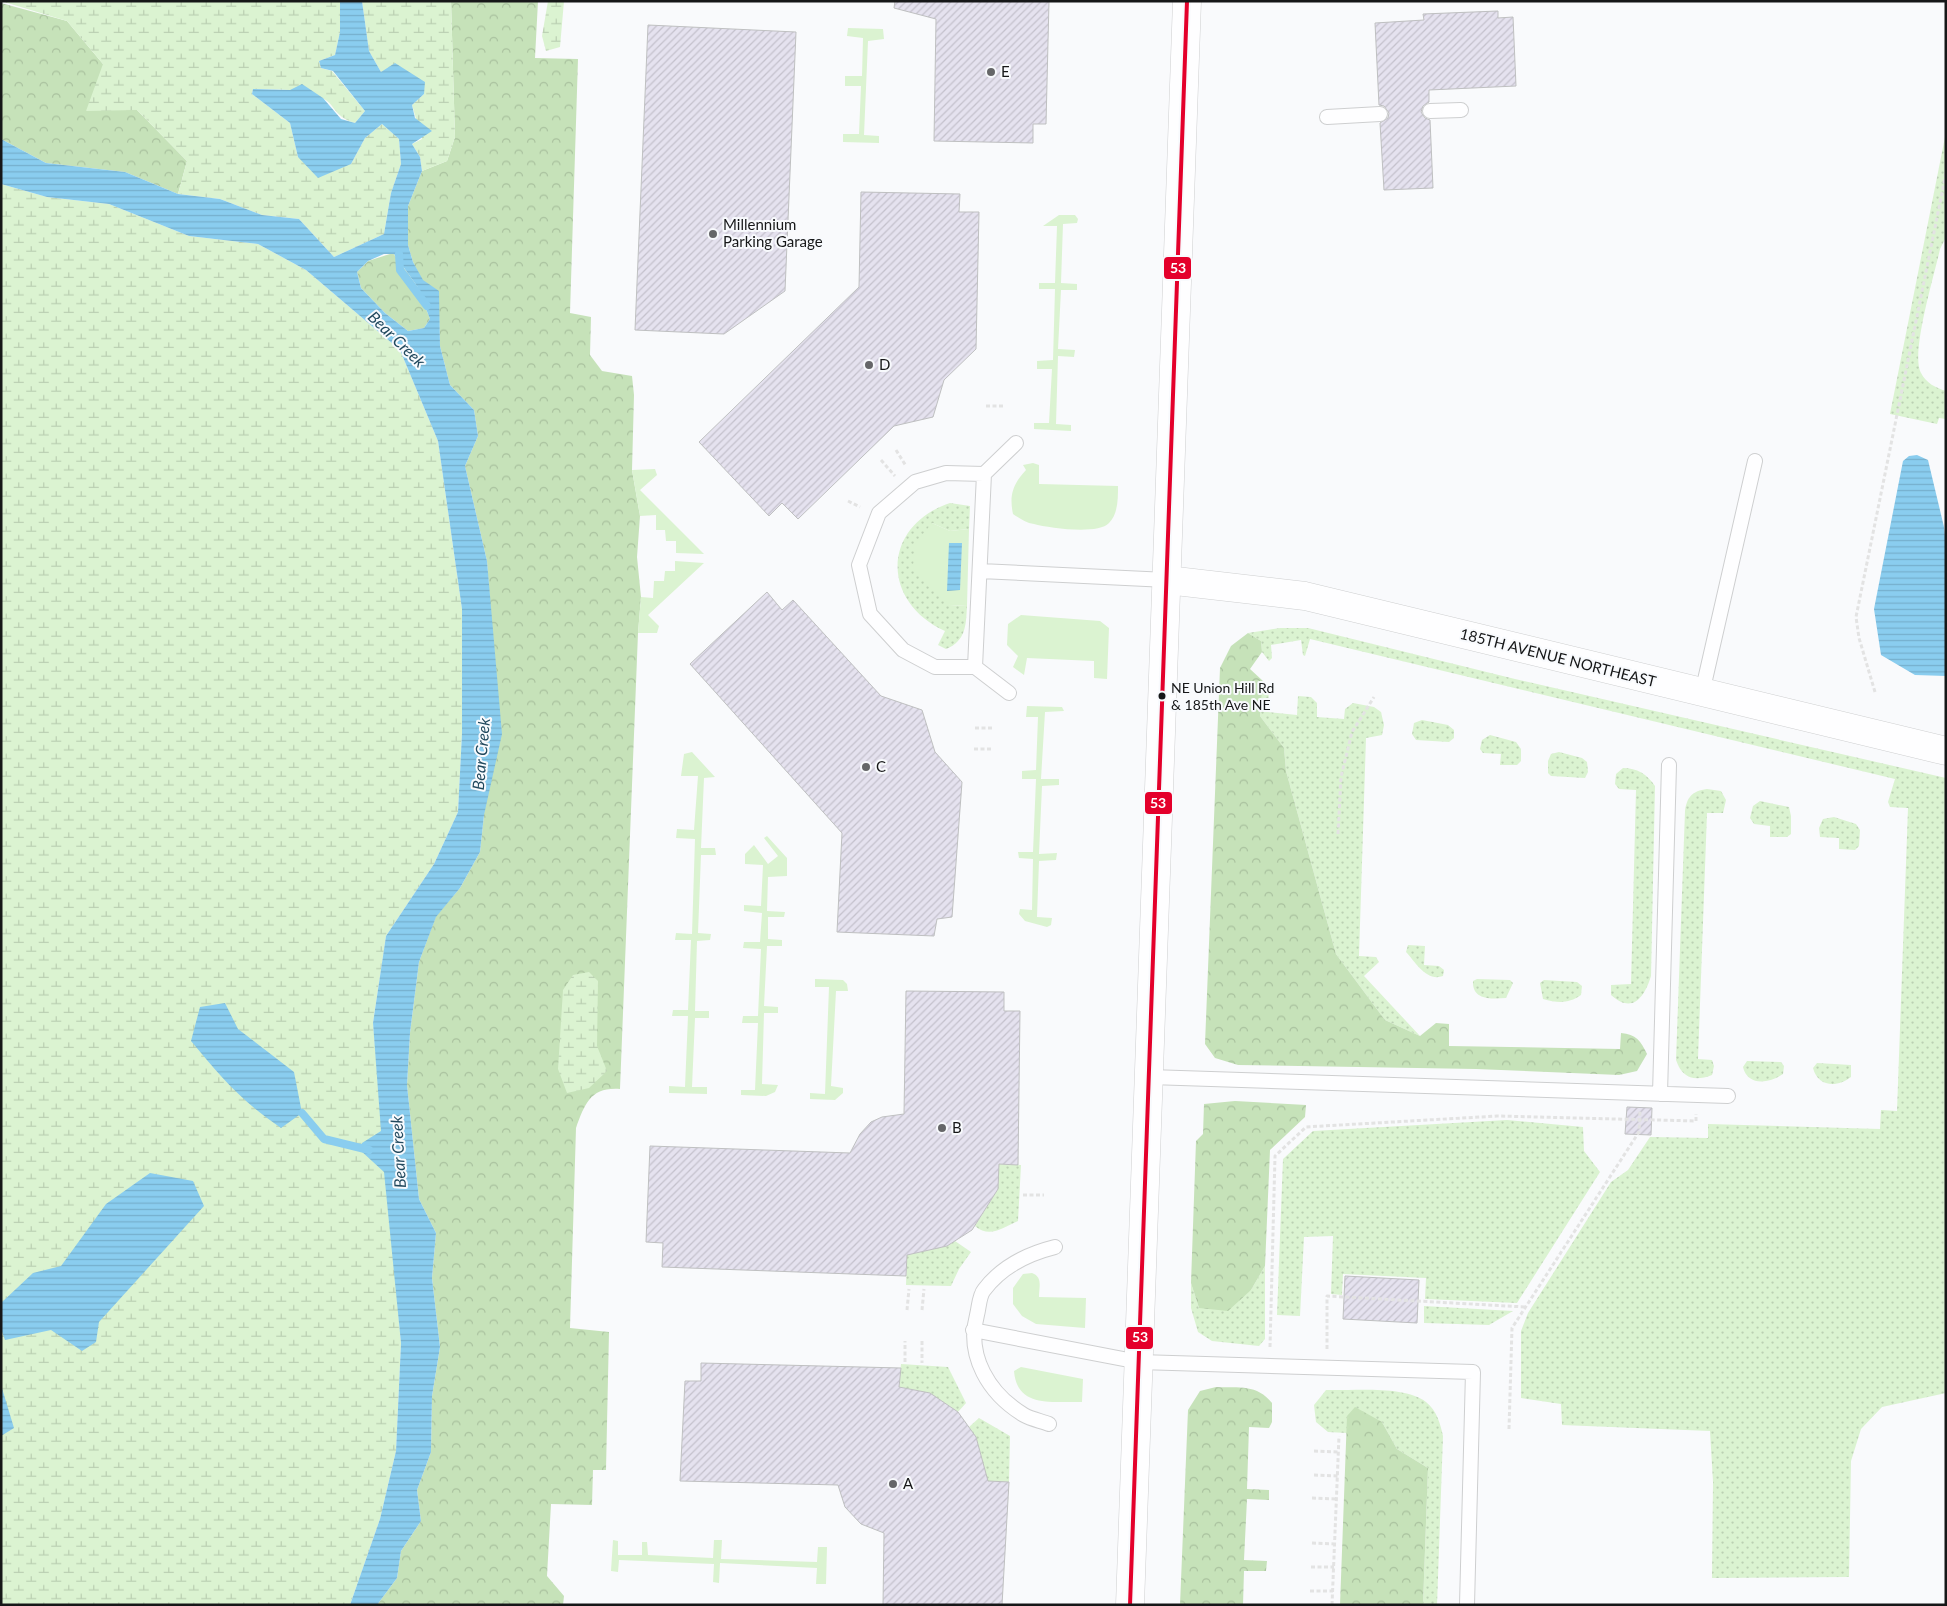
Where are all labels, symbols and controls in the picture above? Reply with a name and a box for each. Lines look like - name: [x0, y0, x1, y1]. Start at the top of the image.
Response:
- place label: E: [1001, 62, 1010, 80]
- marker: E: [985, 66, 997, 78]
- place label: Millennium Parking Garage: [723, 215, 823, 250]
- marker: Millennium Parking Garage: [707, 228, 719, 240]
- line badge: 53: [1163, 256, 1192, 280]
- text: 53: [1170, 259, 1186, 276]
- water label: Bear Creek: [365, 307, 430, 371]
- place label: D: [879, 355, 890, 373]
- marker: D: [863, 359, 875, 371]
- street label: 185TH AVENUE NORTHEAST: [1458, 624, 1658, 690]
- place label: NE Union Hill Rd & 185th Ave NE: [1171, 679, 1274, 713]
- marker: NE Union Hill Rd & 185th Ave NE: [1157, 691, 1167, 701]
- water label: Bear Creek: [468, 717, 493, 791]
- place label: C: [876, 757, 886, 775]
- marker: C: [860, 761, 872, 773]
- line badge: 53: [1144, 791, 1173, 815]
- text: 53: [1150, 794, 1166, 811]
- water label: Bear Creek: [386, 1115, 409, 1189]
- place label: B: [952, 1118, 962, 1136]
- marker: B: [936, 1122, 948, 1134]
- line badge: 53: [1125, 1326, 1154, 1350]
- text: 53: [1132, 1328, 1148, 1345]
- place label: A: [903, 1474, 914, 1492]
- marker: A: [887, 1478, 899, 1490]

